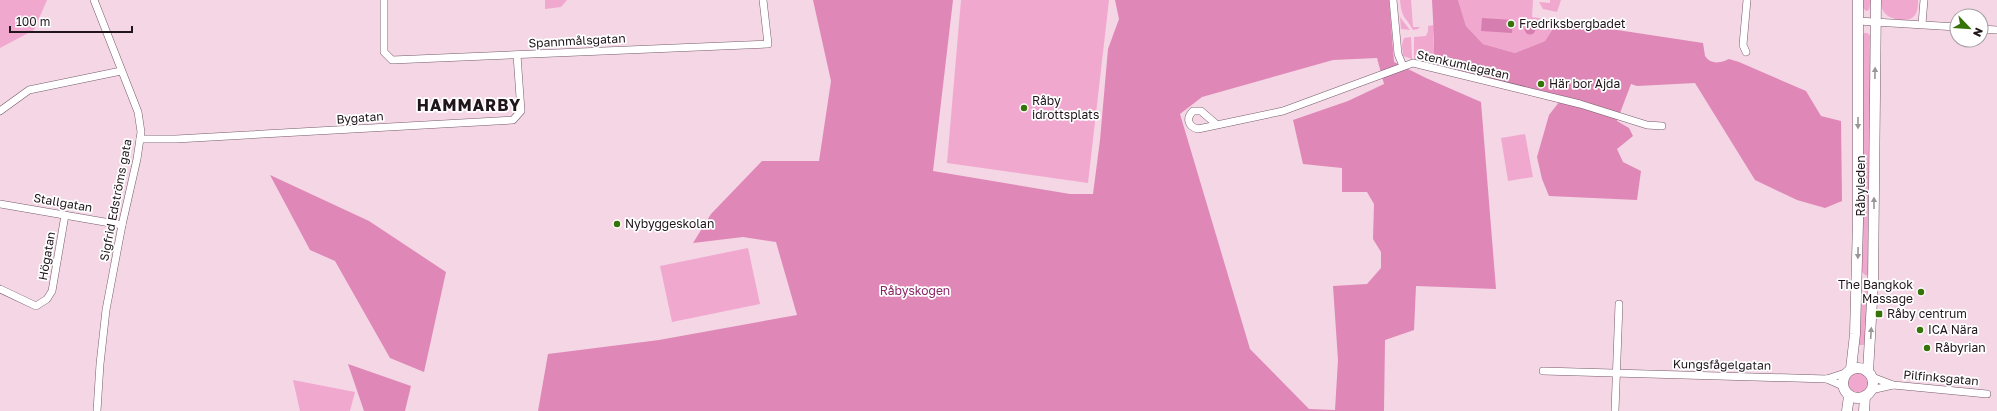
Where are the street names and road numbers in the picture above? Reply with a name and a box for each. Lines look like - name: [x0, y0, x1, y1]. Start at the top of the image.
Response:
- street label: Spannmålsgatan: [528, 30, 626, 51]
- street label: Stenkumlagatan: [1415, 47, 1511, 82]
- street label: Bygatan: [336, 108, 384, 127]
- street label: Sigfrid Edströms gata: [96, 138, 135, 262]
- street label: Råbyleden: [1853, 155, 1868, 217]
- street label: Stallgatan: [32, 190, 94, 215]
- street label: Högatan: [35, 230, 58, 282]
- street label: Kungsfågelgatan: [1673, 356, 1771, 373]
- street label: Pilfinksgatan: [1903, 367, 1979, 388]

